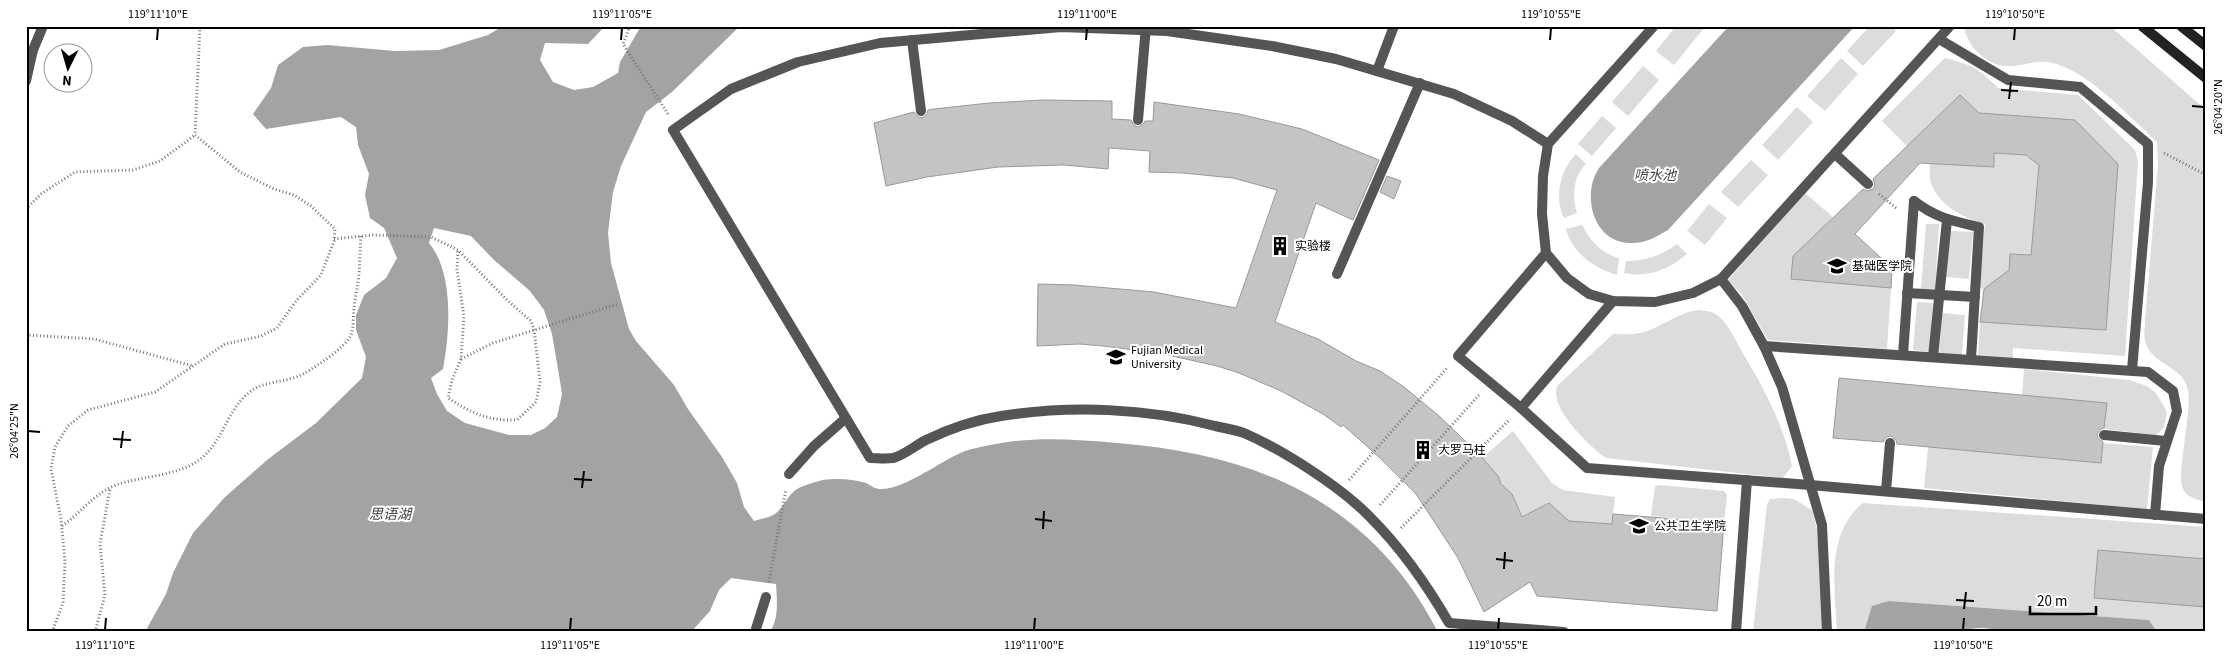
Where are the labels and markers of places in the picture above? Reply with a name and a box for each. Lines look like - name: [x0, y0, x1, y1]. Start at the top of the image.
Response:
- building icon: 实验楼: [1269, 235, 1291, 257]
- place label: 实验楼: [1295, 238, 1331, 255]
- school or university icon: 基础医学院: [1826, 255, 1848, 277]
- place label: 基础医学院: [1852, 258, 1912, 275]
- place label: Fujian Medical University: [1131, 342, 1203, 373]
- school or university icon: Fujian Medical University: [1105, 346, 1127, 368]
- building icon: 大罗马柱: [1412, 439, 1434, 461]
- place label: 大罗马柱: [1438, 442, 1486, 459]
- school or university icon: 公共卫生学院: [1628, 515, 1650, 537]
- place label: 公共卫生学院: [1654, 518, 1726, 535]

